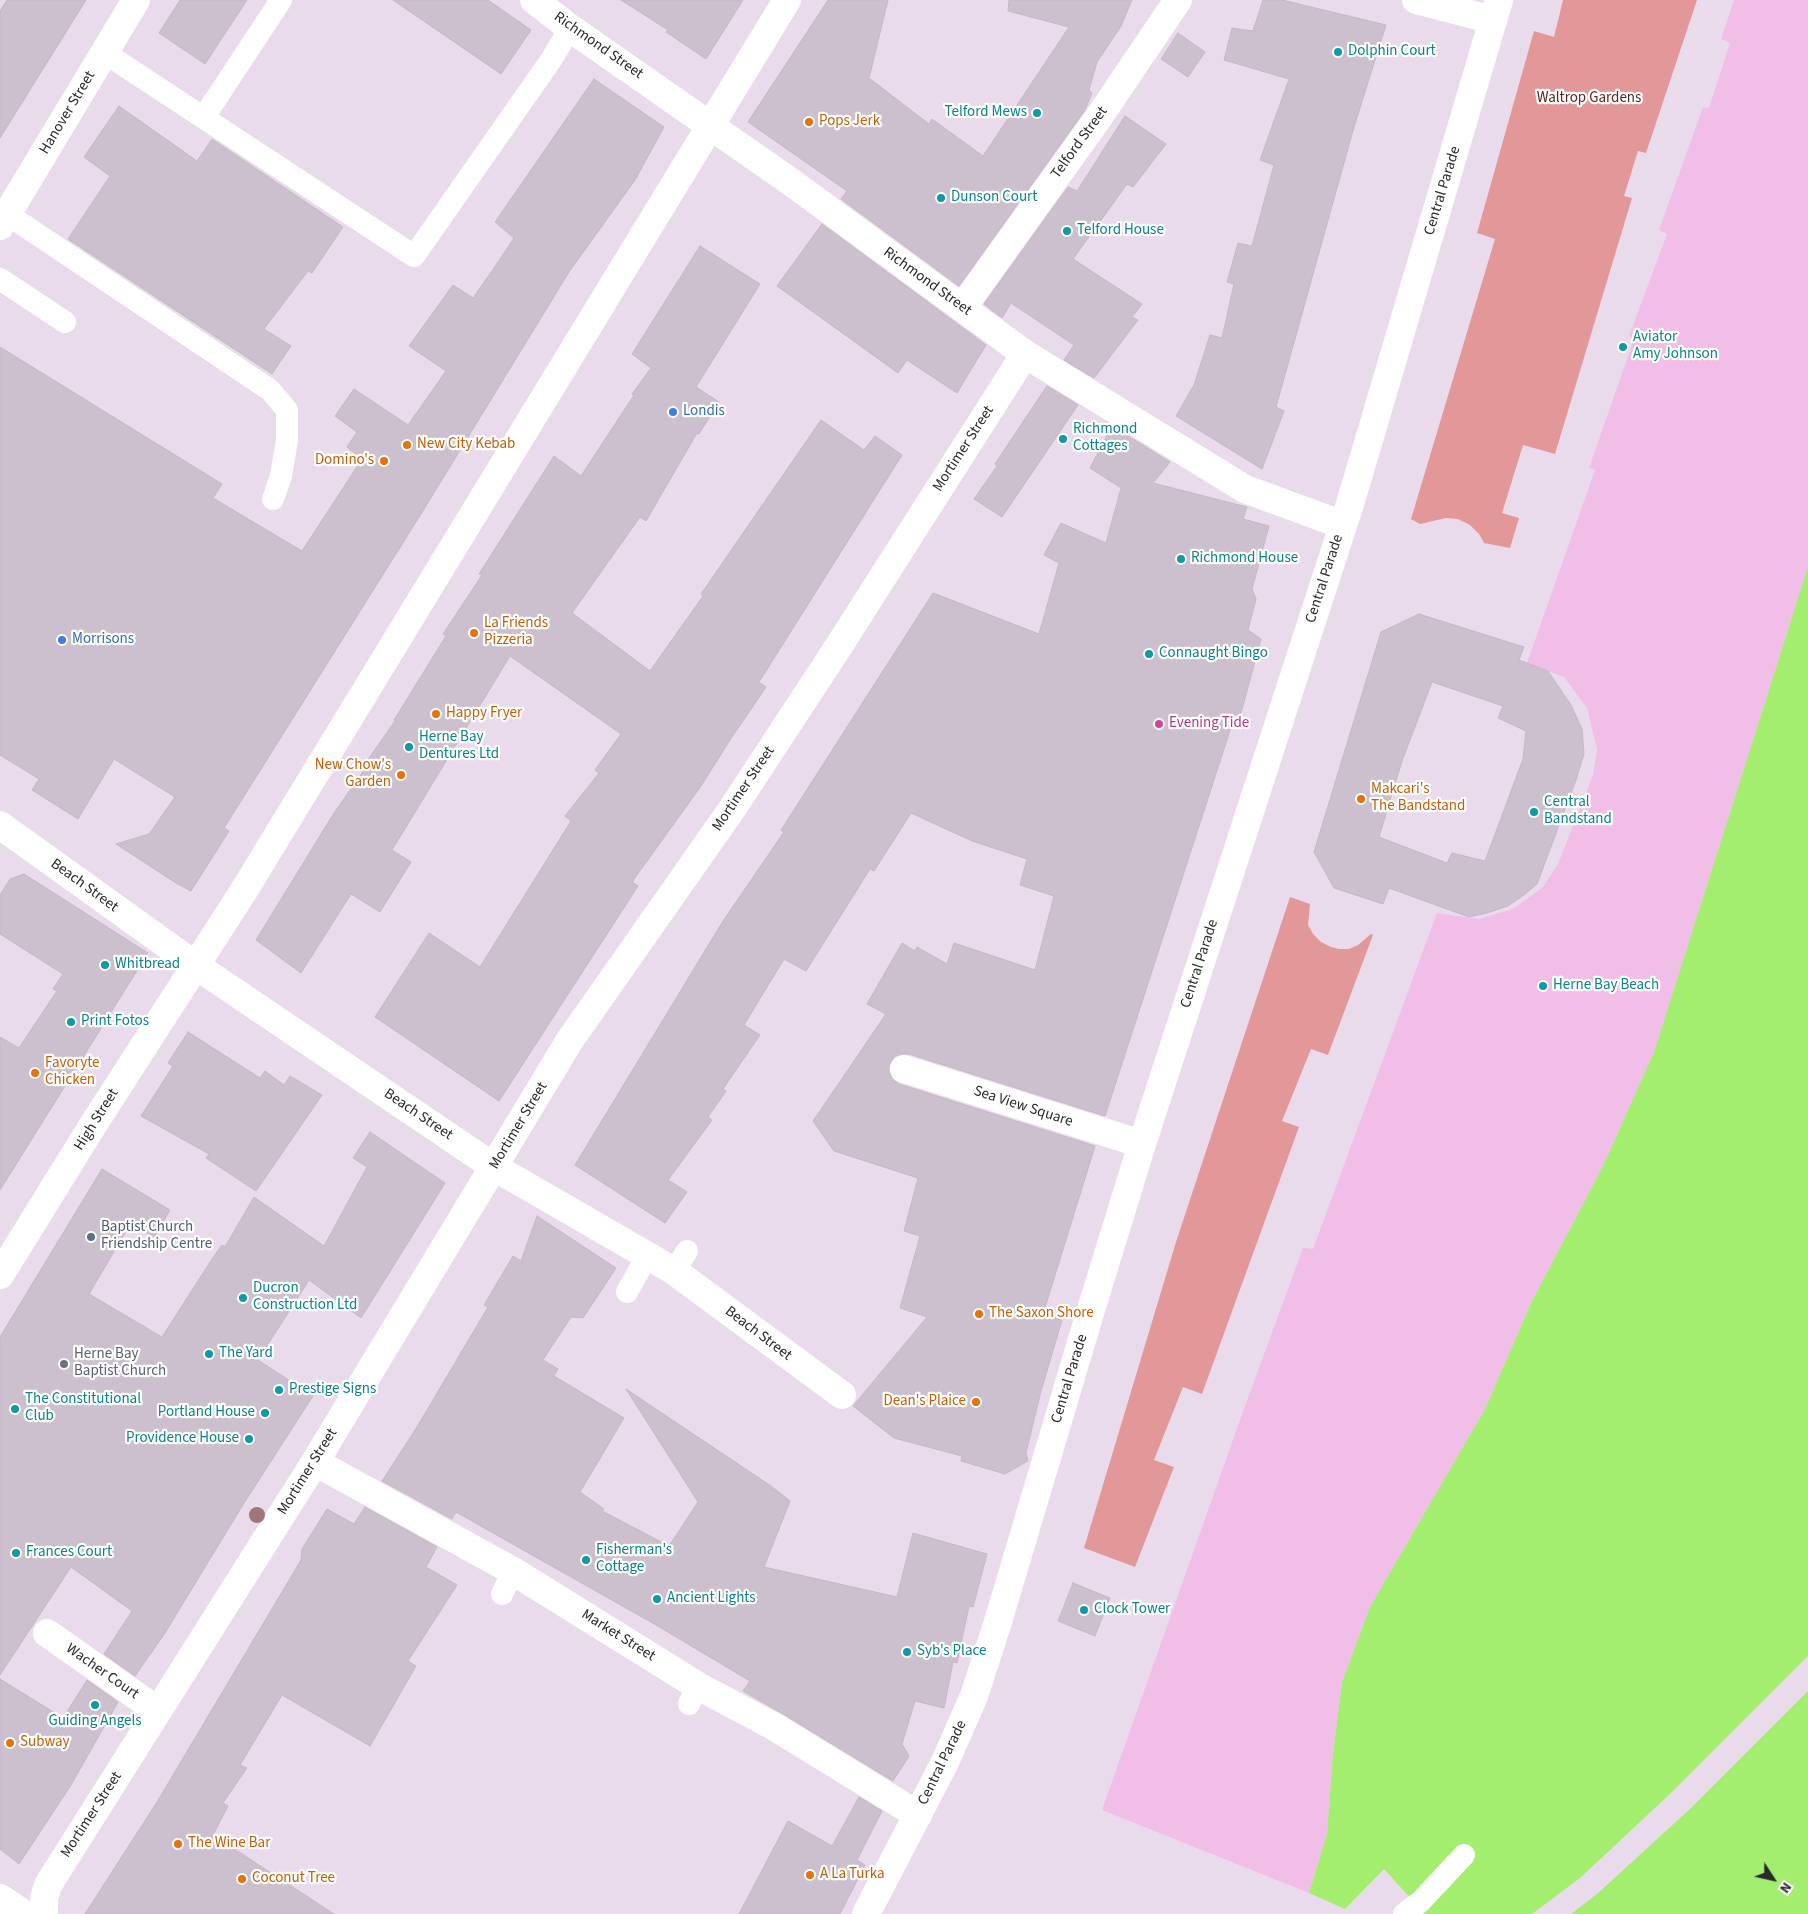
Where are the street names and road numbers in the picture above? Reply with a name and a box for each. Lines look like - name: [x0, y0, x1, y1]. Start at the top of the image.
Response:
- street label: Richmond Street: [550, 9, 646, 83]
- street label: Hanover Street: [36, 68, 100, 158]
- street label: Telford Street: [1048, 103, 1112, 183]
- street label: Central Parade: [1421, 144, 1465, 238]
- street label: Richmond Street: [879, 244, 975, 320]
- street label: Mortimer Street: [930, 403, 998, 495]
- street label: Central Parade: [1302, 532, 1348, 626]
- street label: Mortimer Street: [709, 743, 779, 835]
- street label: Beach Street: [47, 855, 121, 917]
- street label: Central Parade: [1177, 917, 1223, 1011]
- street label: Mortimer Street: [486, 1079, 552, 1173]
- street label: Sea View Square: [971, 1083, 1075, 1131]
- street label: Beach Street: [380, 1085, 456, 1145]
- street label: High Street: [71, 1086, 123, 1154]
- street label: Beach Street: [721, 1303, 795, 1365]
- street label: Central Parade: [1048, 1332, 1092, 1426]
- street label: Mortimer Street: [274, 1425, 342, 1519]
- street label: Market Street: [578, 1606, 658, 1666]
- street label: Wacher Court: [62, 1640, 142, 1704]
- street label: Central Parade: [915, 1718, 971, 1808]
- street label: Mortimer Street: [58, 1769, 126, 1861]

